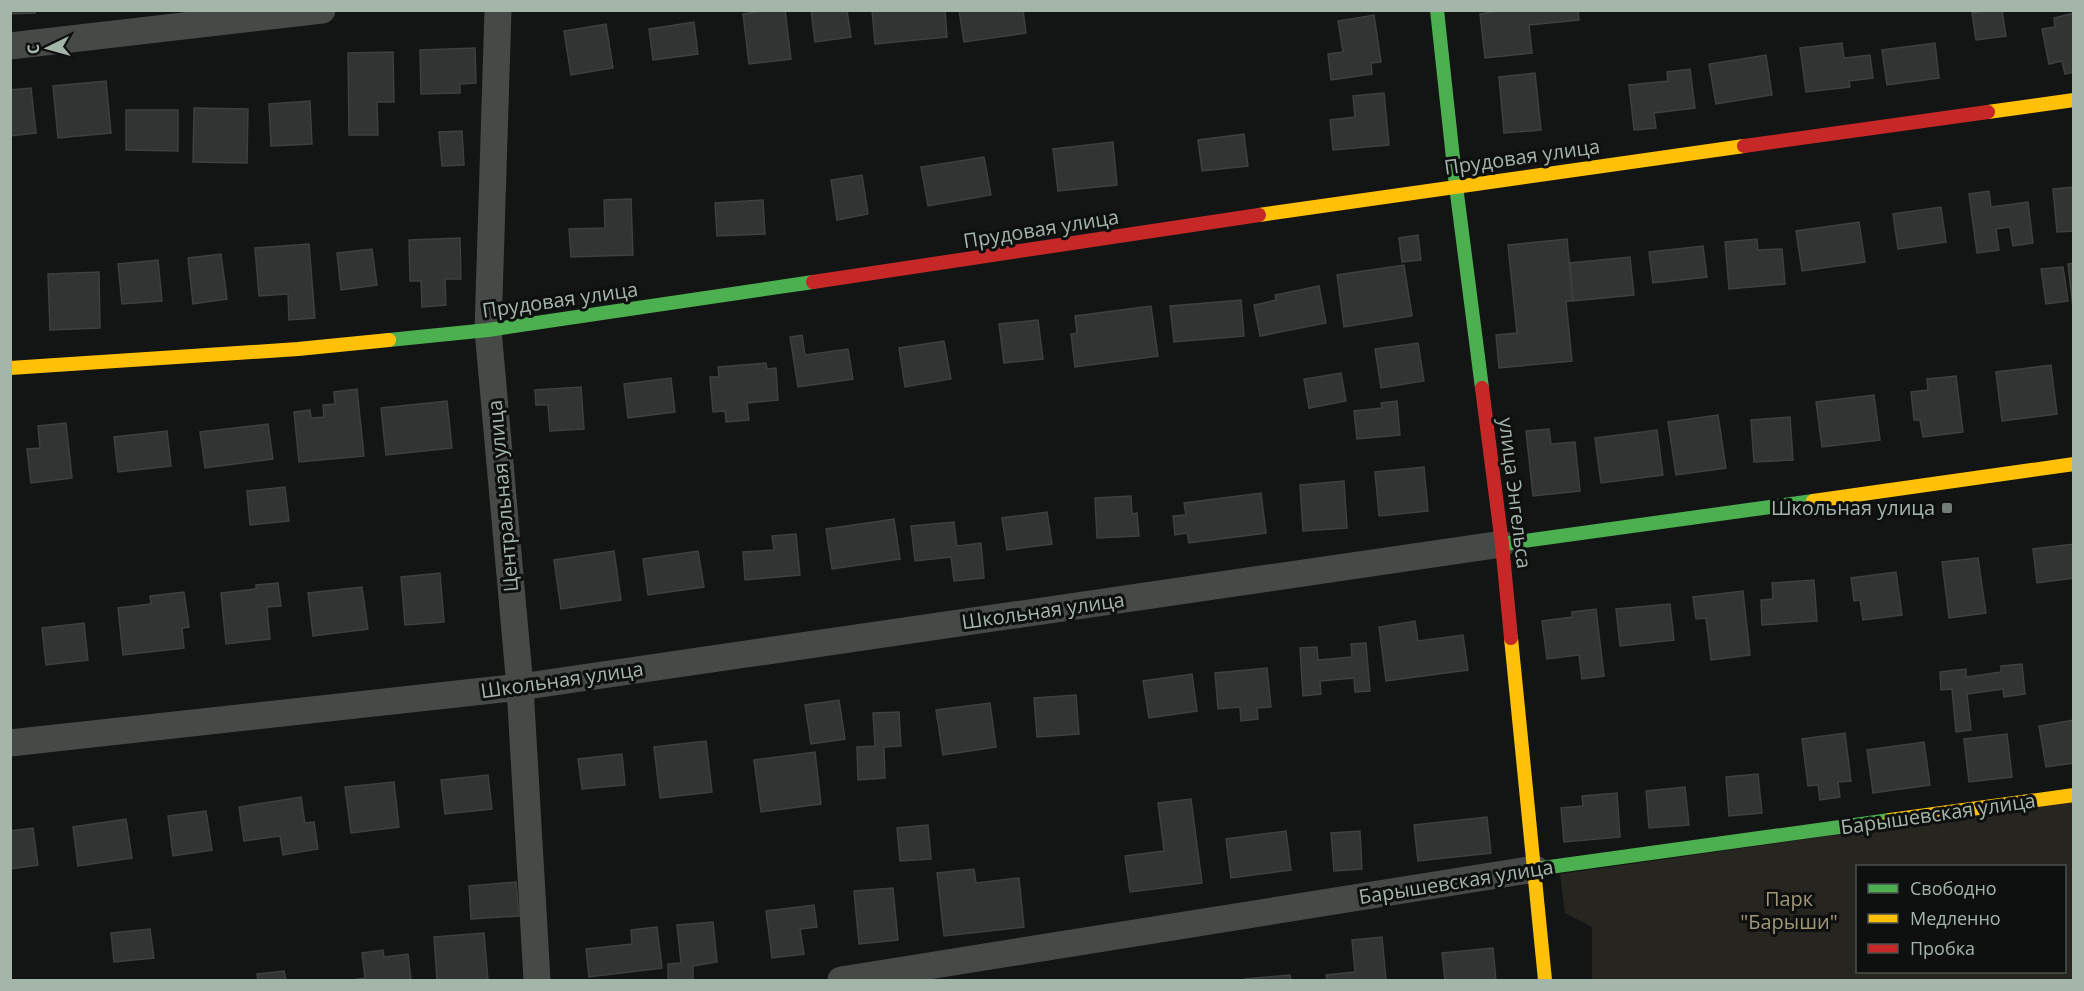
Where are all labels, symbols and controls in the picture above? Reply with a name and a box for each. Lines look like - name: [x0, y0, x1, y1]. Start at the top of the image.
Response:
- north arrow: [18, 18, 78, 78]
- text: С: [22, 43, 44, 55]
- street label: Прудовая улица: [1442, 132, 1602, 181]
- street label: Прудовая улица: [961, 203, 1121, 254]
- street label: Прудовая улица: [480, 275, 640, 324]
- street label: Центральная улица: [481, 399, 524, 593]
- street label: улица Энгельса: [1493, 416, 1538, 570]
- place label: Школьная улица: [1771, 494, 1935, 521]
- marker: Школьная улица: [1940, 501, 1954, 515]
- street label: Школьная улица: [960, 586, 1126, 635]
- street label: Школьная улица: [479, 655, 645, 704]
- street label: Барышевская улица: [1839, 786, 2037, 841]
- street label: Барышевская улица: [1357, 853, 1555, 910]
- legend: [1856, 865, 2066, 973]
- text: Свободно: [1910, 876, 1997, 900]
- park label: Парк "Барыши": [1740, 885, 1838, 935]
- text: Медленно: [1910, 906, 2001, 930]
- text: Пробка: [1910, 936, 1975, 960]

